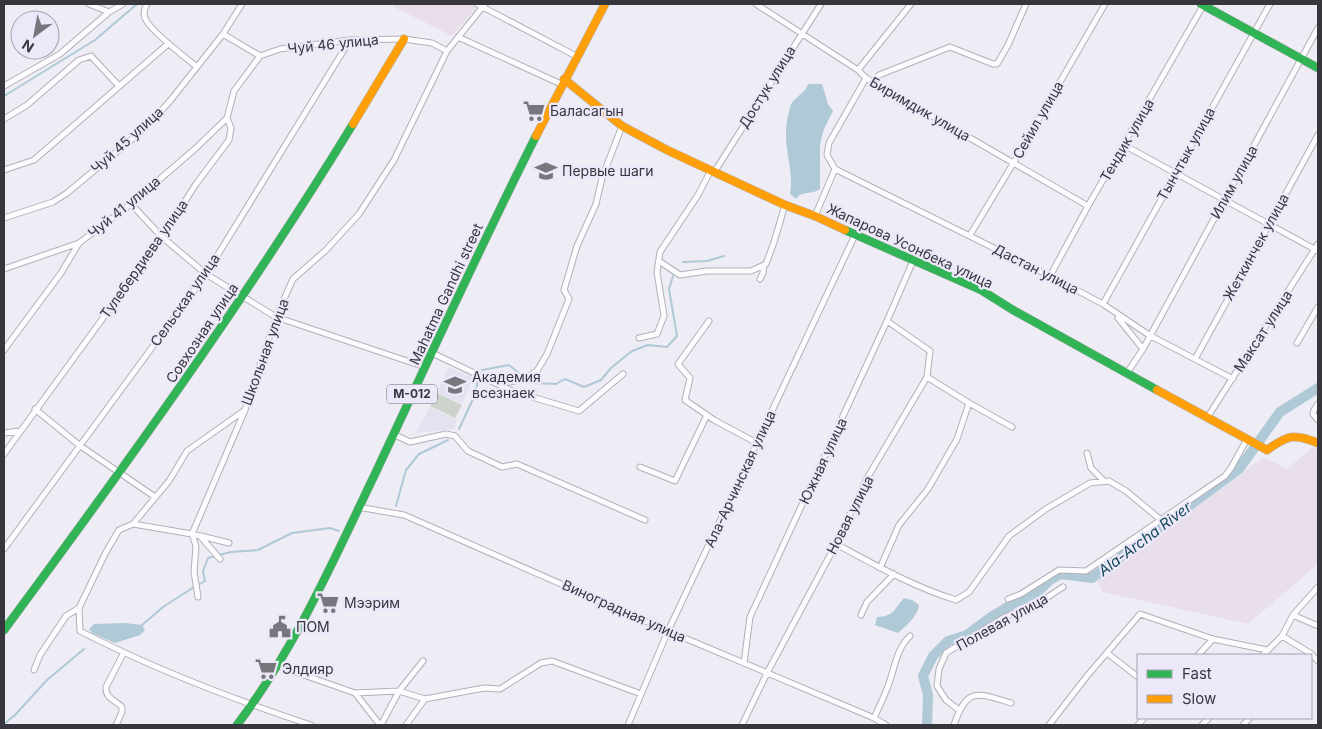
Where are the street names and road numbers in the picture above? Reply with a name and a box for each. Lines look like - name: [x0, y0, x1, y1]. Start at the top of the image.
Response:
- street label: Чуй 46 улица: [287, 30, 379, 57]
- street label: Достук улица: [735, 42, 799, 131]
- street label: Биримдик улица: [867, 73, 974, 144]
- street label: Сейил улица: [1009, 78, 1067, 162]
- street label: Тендик улица: [1096, 95, 1157, 184]
- street label: Чуй 45 улица: [87, 103, 166, 176]
- street label: Тынчтык улица: [1153, 104, 1218, 203]
- street label: Илим улица: [1206, 142, 1261, 221]
- street label: Чуй 41 улица: [84, 172, 163, 241]
- street label: Жеткинчек улица: [1219, 190, 1292, 303]
- street label: Тулебердиева улица: [96, 196, 191, 321]
- street label: Жапарова Усонбека улица: [824, 200, 996, 292]
- street label: Mahatma Gandhi street: [405, 220, 486, 367]
- street label: Дастан улица: [991, 240, 1082, 297]
- street label: Сельская улица: [146, 250, 223, 349]
- street label: Совхозная улица: [162, 280, 241, 386]
- street label: Максат улица: [1230, 287, 1295, 375]
- street label: Школьная улица: [237, 296, 292, 408]
- road number: М-012: [387, 384, 437, 404]
- street label: Ала-Арчинская улица: [700, 407, 779, 550]
- street label: Южная улица: [795, 415, 850, 507]
- street label: Новая улица: [822, 473, 877, 557]
- street label: Виноградная улица: [560, 576, 689, 645]
- street label: Полевая улица: [953, 589, 1051, 654]

